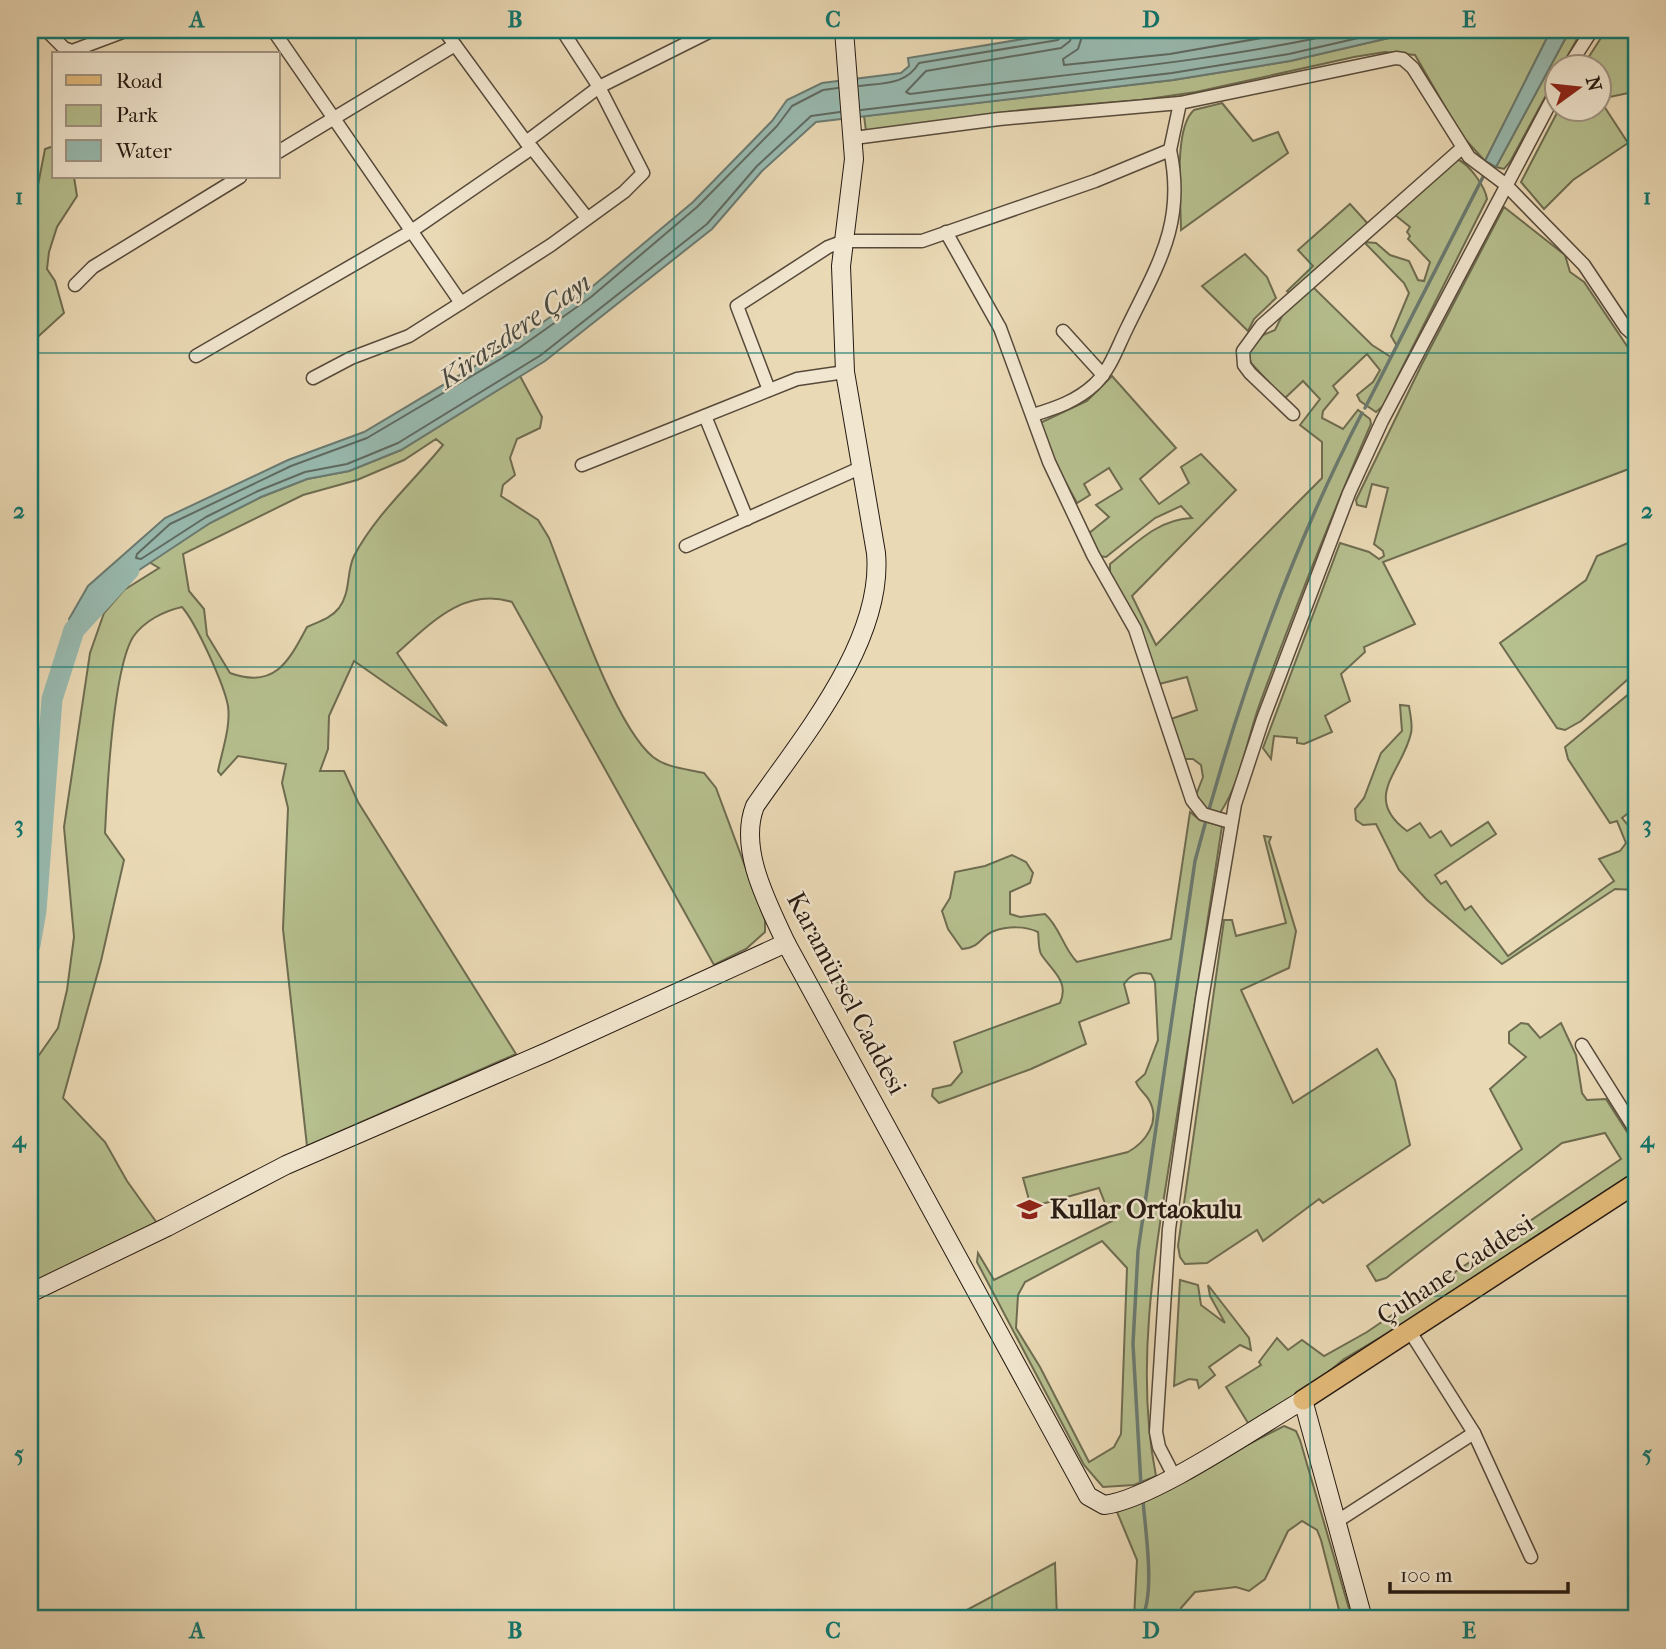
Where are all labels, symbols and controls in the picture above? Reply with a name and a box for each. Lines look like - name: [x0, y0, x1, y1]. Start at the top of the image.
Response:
- text: A: [188, 6, 206, 33]
- text: B: [508, 6, 523, 33]
- text: C: [825, 6, 841, 33]
- text: D: [1142, 6, 1160, 33]
- text: E: [1462, 6, 1476, 33]
- legend: [52, 52, 280, 178]
- north arrow: [1544, 52, 1614, 122]
- text: Road: [116, 69, 163, 93]
- text: N: [1581, 74, 1606, 94]
- text: Park: [116, 103, 158, 127]
- text: Water: [115, 139, 172, 163]
- text: 1: [15, 183, 23, 210]
- text: 1: [1643, 183, 1651, 210]
- water label: Kirazdere Çayı: [430, 266, 597, 396]
- text: 2: [13, 497, 25, 524]
- text: 2: [1641, 497, 1653, 524]
- text: 3: [14, 811, 24, 838]
- text: 3: [1642, 811, 1652, 838]
- street label: Karamürsel Caddesi: [780, 887, 913, 1100]
- text: 4: [11, 1126, 27, 1153]
- text: 4: [1639, 1126, 1655, 1153]
- place label: Kullar Ortaokulu: [1050, 1194, 1242, 1225]
- school or university icon: Kullar Ortaokulu: [1016, 1195, 1044, 1223]
- street label: Çuhane Caddesi: [1371, 1207, 1540, 1332]
- text: 5: [14, 1440, 24, 1467]
- text: 5: [1642, 1440, 1652, 1467]
- scale bar: [1390, 1551, 1568, 1595]
- text: 100 m: [1400, 1563, 1453, 1587]
- text: A: [188, 1617, 206, 1644]
- text: B: [508, 1617, 523, 1644]
- text: C: [825, 1617, 841, 1644]
- text: D: [1142, 1617, 1160, 1644]
- text: E: [1462, 1617, 1476, 1644]

